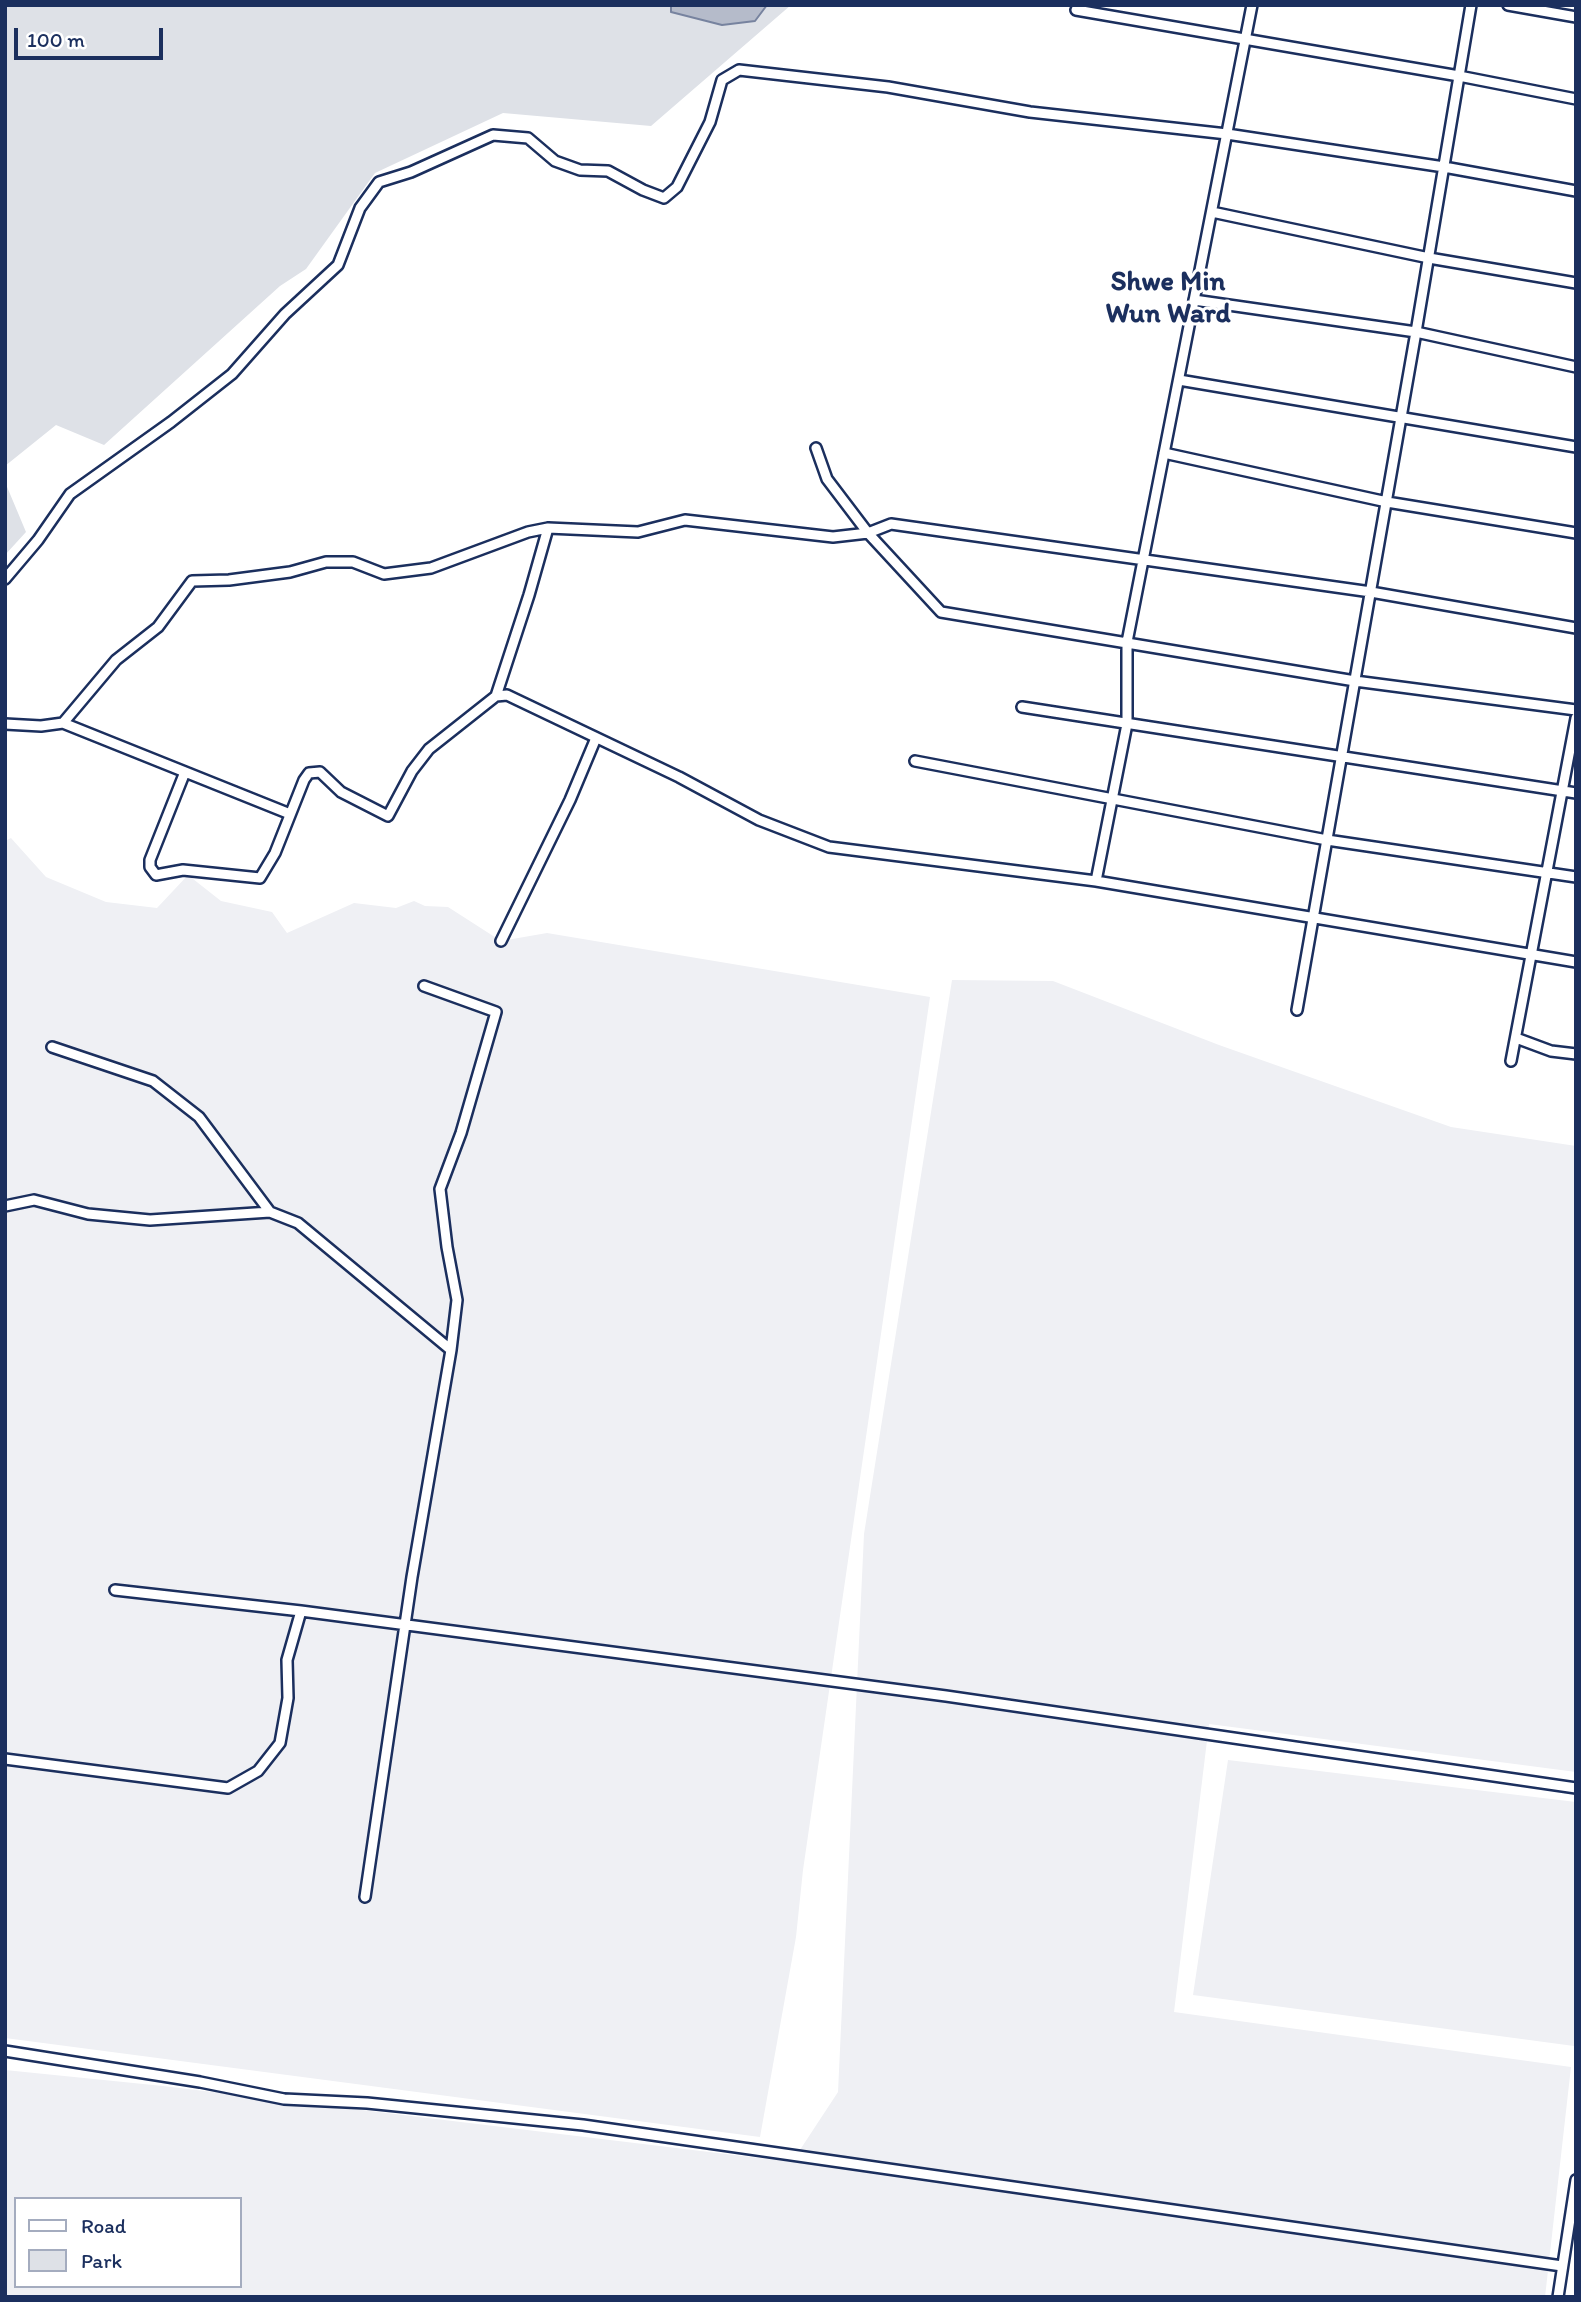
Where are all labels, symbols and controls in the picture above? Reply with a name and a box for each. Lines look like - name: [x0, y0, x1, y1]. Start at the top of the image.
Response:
- scale bar: [18, 14, 166, 58]
- text: 100 m: [27, 27, 85, 52]
- district label: Shwe Min Wun Ward: [1105, 266, 1231, 332]
- legend: [14, 2197, 242, 2288]
- text: Road: [81, 2213, 126, 2238]
- text: Park: [81, 2248, 122, 2273]

